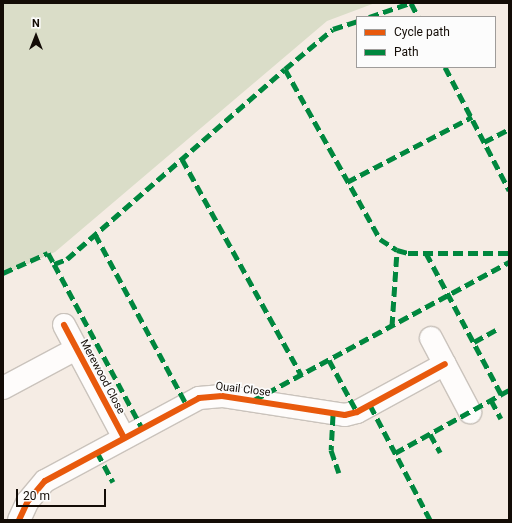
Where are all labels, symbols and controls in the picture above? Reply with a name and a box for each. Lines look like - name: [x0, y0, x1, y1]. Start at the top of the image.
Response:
- north arrow: [16, 16, 56, 56]
- legend: [356, 16, 496, 68]
- text: N: [32, 17, 40, 30]
- text: Cycle path: [394, 25, 450, 39]
- text: Path: [394, 45, 419, 59]
- street label: Merewood Close: [77, 338, 127, 416]
- street label: Quail Close: [215, 380, 271, 400]
- scale bar: [18, 481, 108, 507]
- text: 20 m: [23, 489, 50, 503]

